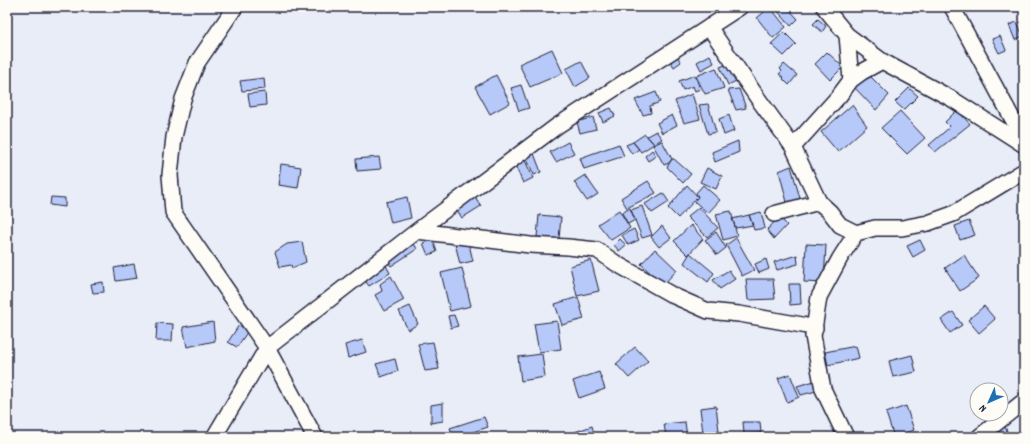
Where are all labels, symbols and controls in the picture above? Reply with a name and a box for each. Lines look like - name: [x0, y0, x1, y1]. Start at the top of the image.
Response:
- north arrow: [969, 382, 1009, 422]
- text: N: [975, 400, 991, 415]

